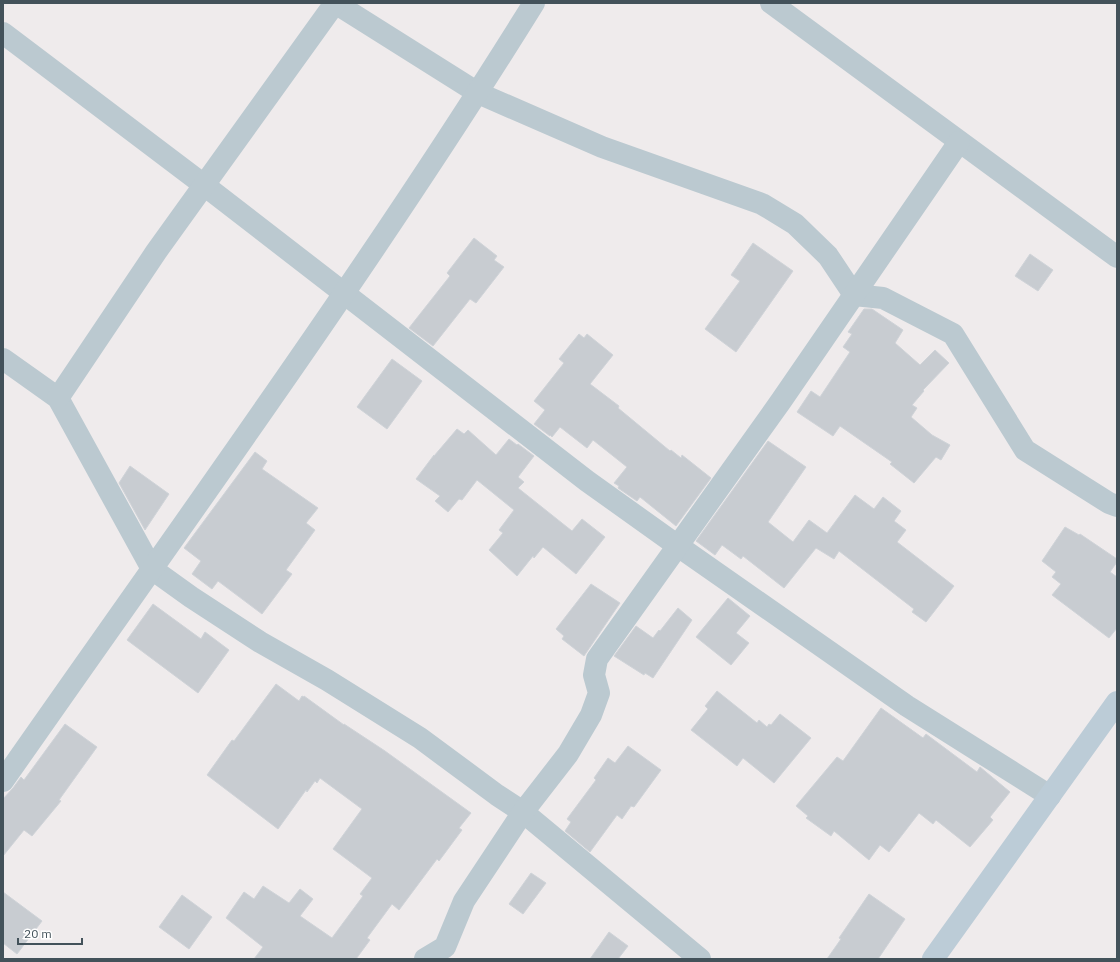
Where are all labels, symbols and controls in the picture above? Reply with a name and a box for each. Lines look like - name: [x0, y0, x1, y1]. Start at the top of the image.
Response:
- scale bar: [18, 920, 82, 946]
- text: 20 m: [24, 926, 52, 941]

